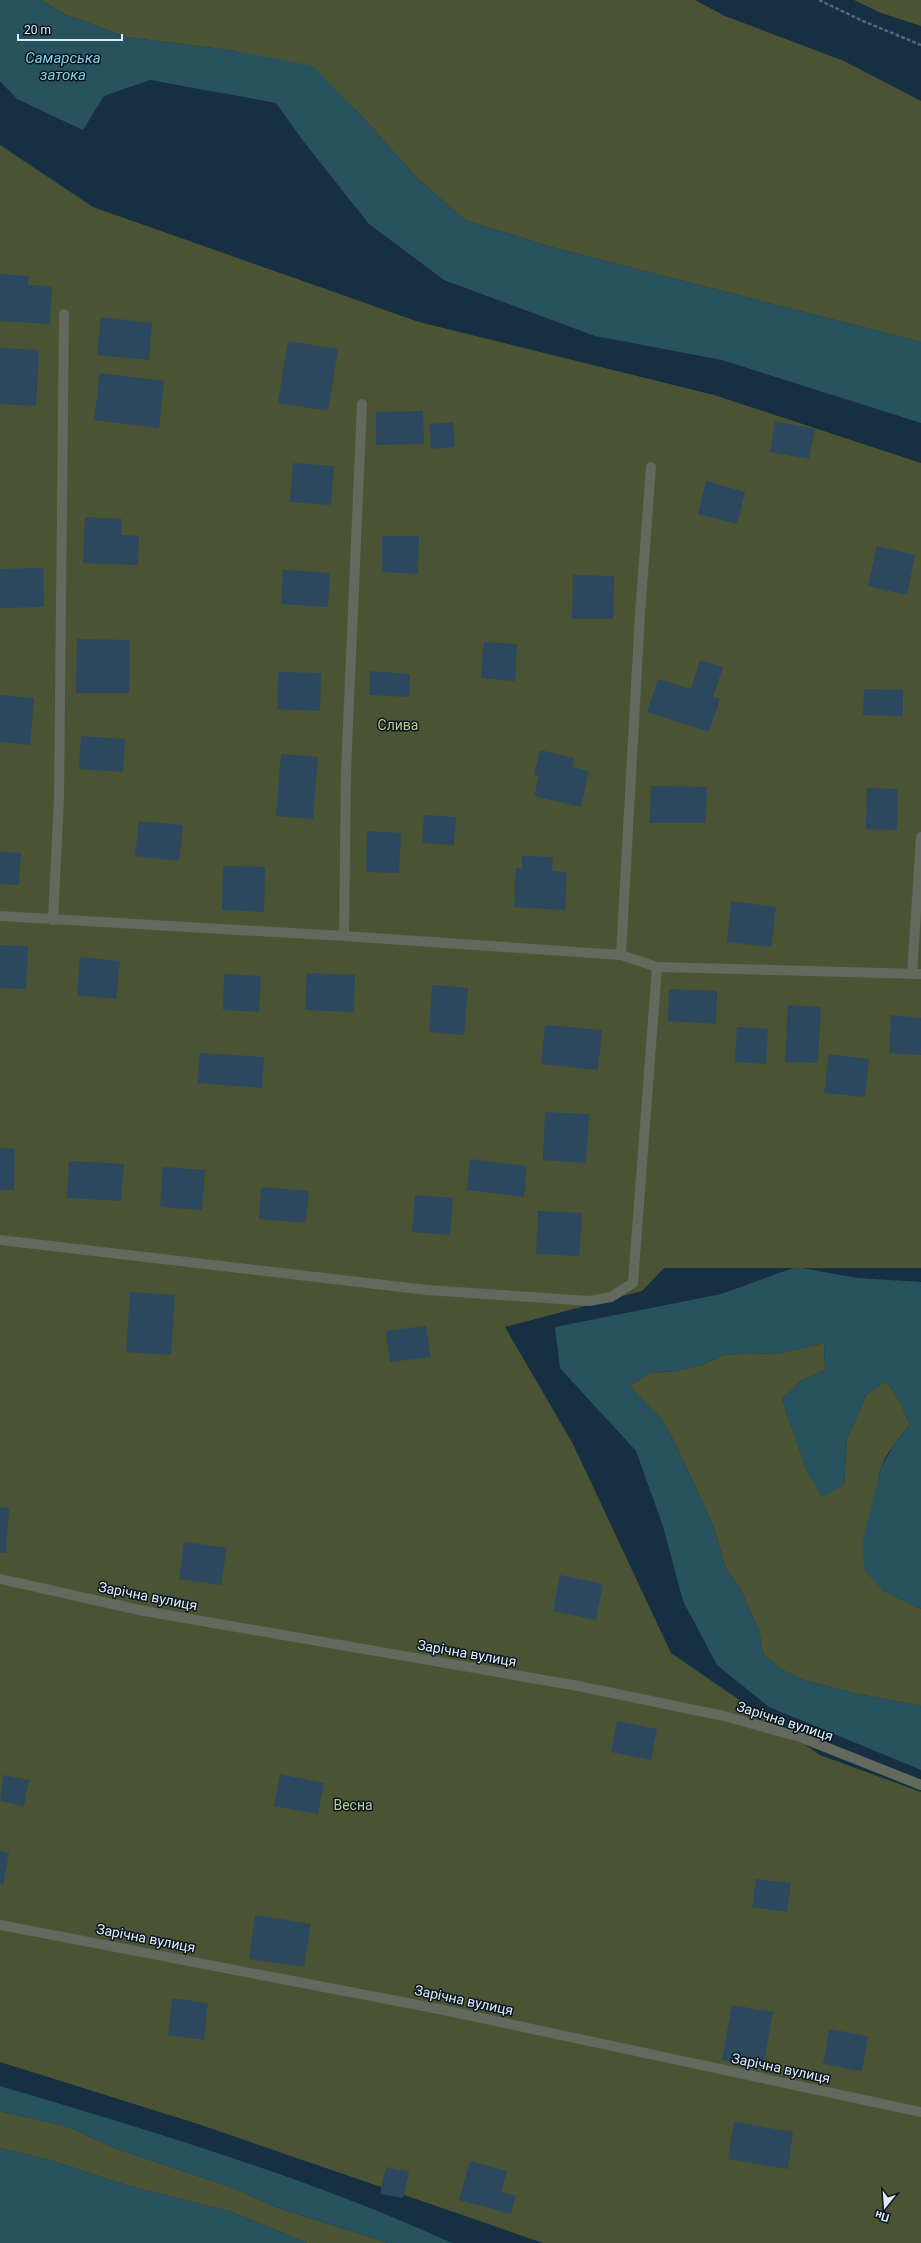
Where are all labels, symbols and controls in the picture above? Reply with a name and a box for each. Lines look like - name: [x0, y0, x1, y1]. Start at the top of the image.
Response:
- scale bar: [18, 16, 122, 42]
- text: 20 m: [24, 23, 51, 37]
- water label: Самарська затока: [25, 49, 101, 84]
- park label: Слива: [378, 717, 418, 733]
- street label: Зарічна вулиця: [97, 1579, 199, 1613]
- street label: Зарічна вулиця: [416, 1636, 518, 1670]
- street label: Зарічна вулиця: [735, 1698, 835, 1744]
- park label: Весна: [333, 1797, 373, 1813]
- street label: Зарічна вулиця: [95, 1921, 197, 1955]
- street label: Зарічна вулиця: [413, 1982, 515, 2018]
- street label: Зарічна вулиця: [730, 2050, 832, 2086]
- north arrow: [865, 2187, 905, 2227]
- text: Пн: [874, 2208, 891, 2224]

